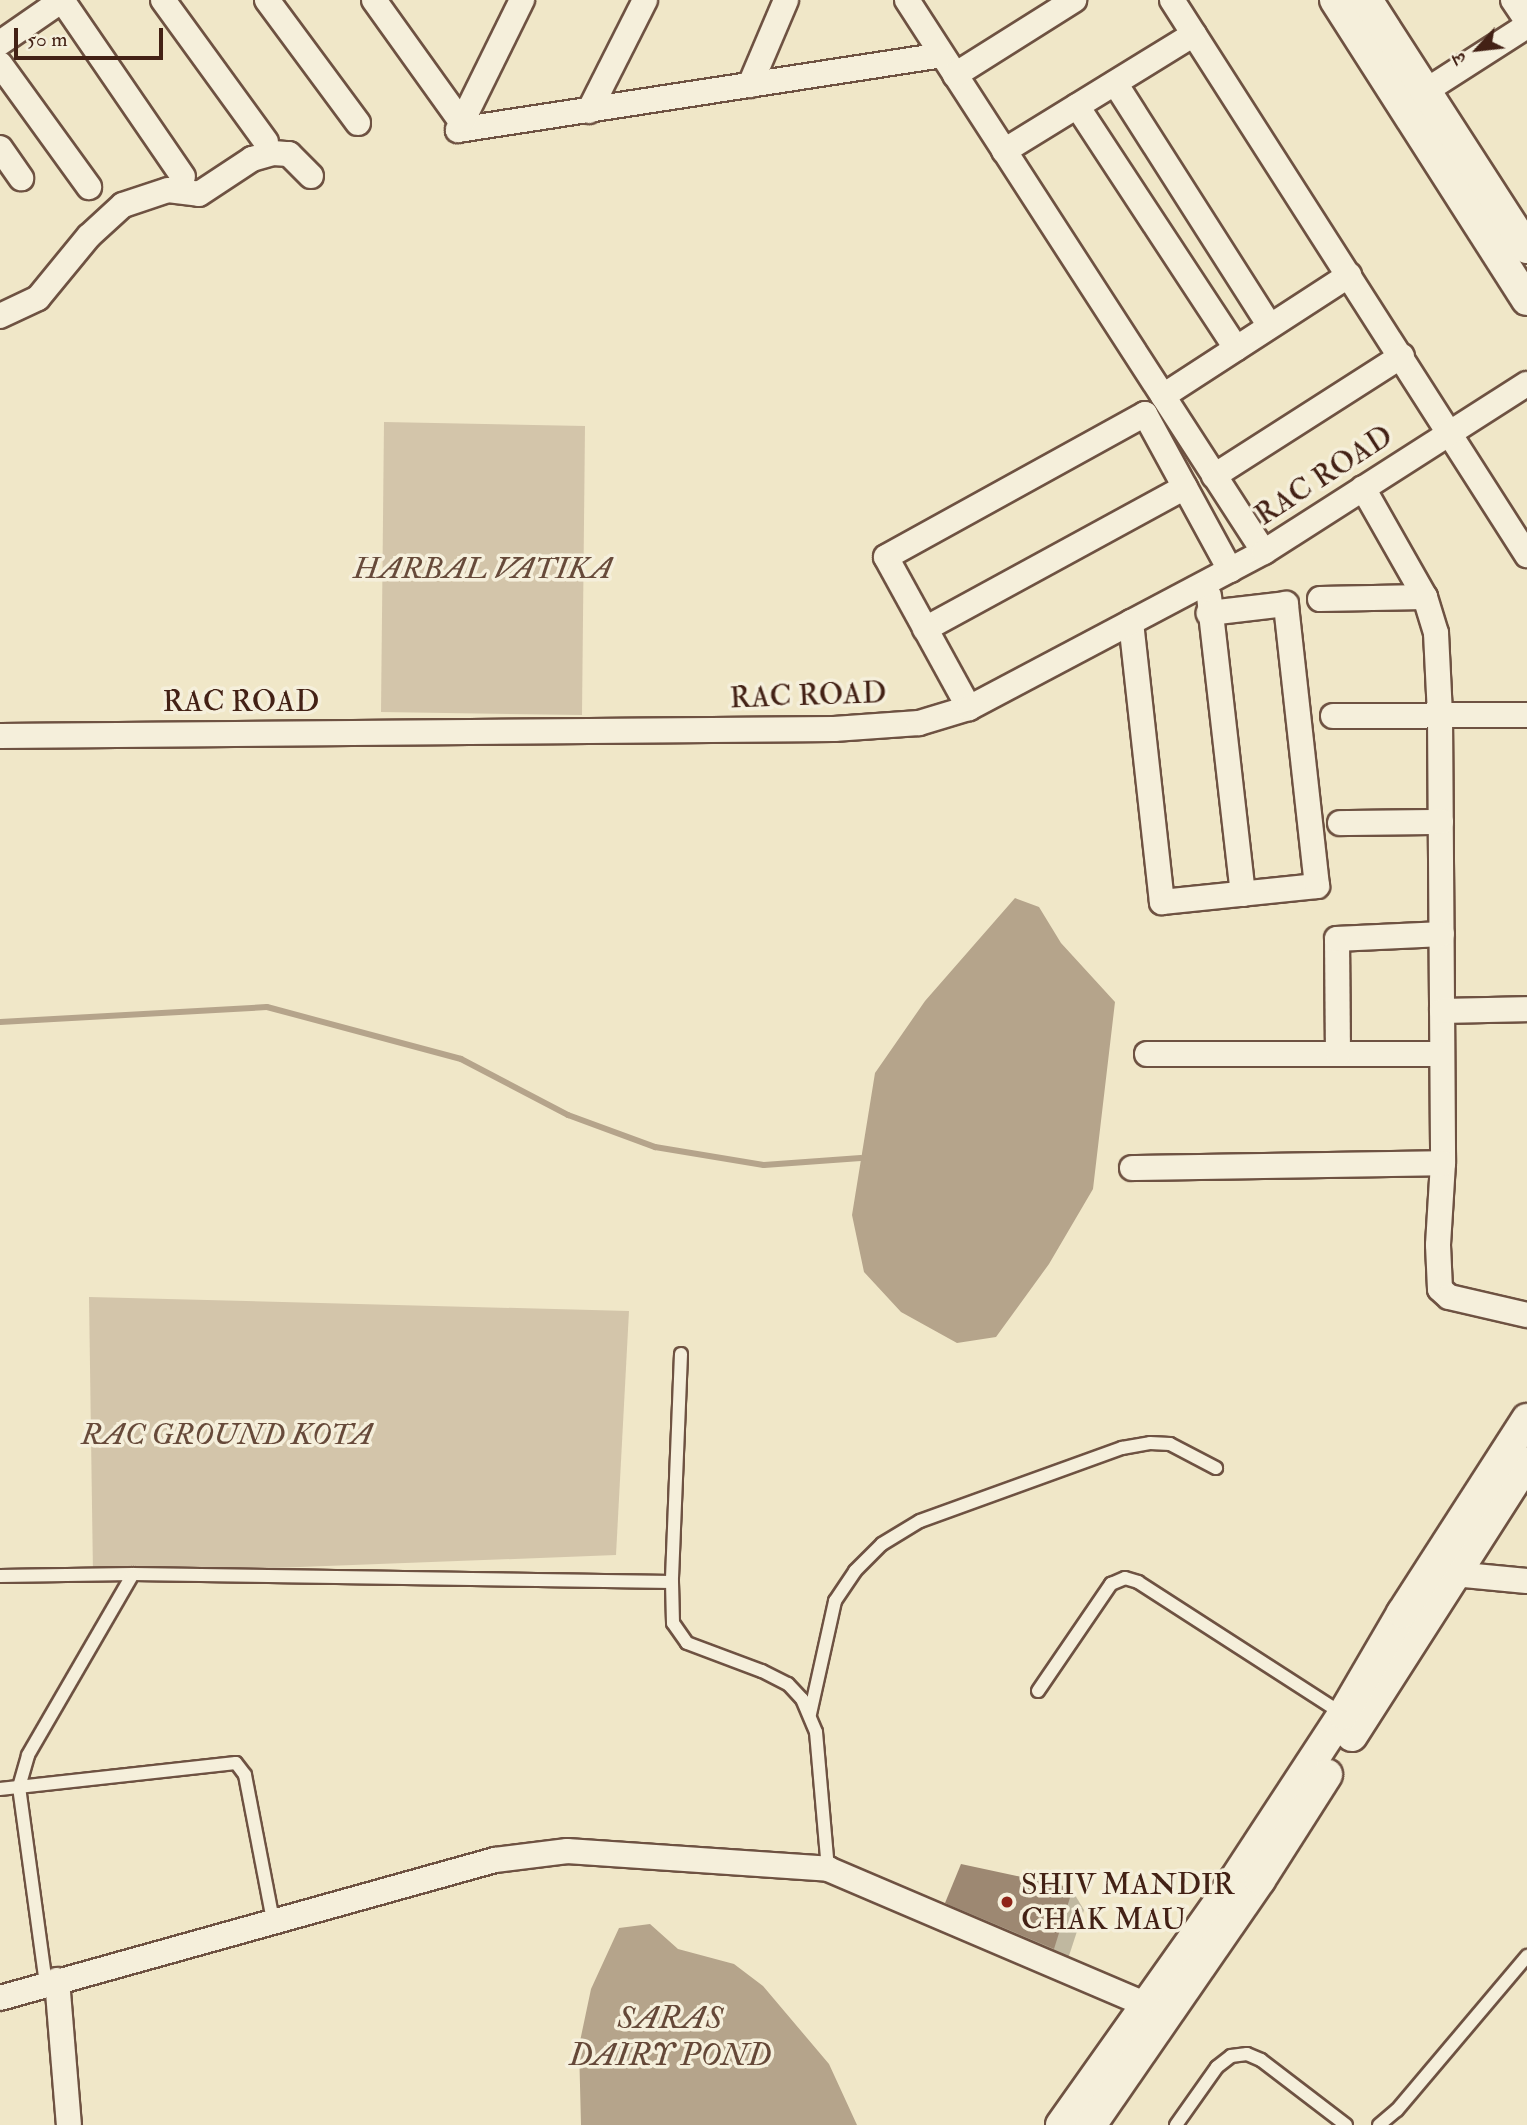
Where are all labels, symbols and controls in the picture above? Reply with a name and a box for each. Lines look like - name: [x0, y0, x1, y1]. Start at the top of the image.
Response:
- scale bar: [18, 14, 166, 58]
- north arrow: [1443, 14, 1513, 84]
- text: 50 m: [27, 26, 68, 53]
- text: उ: [1446, 49, 1472, 68]
- street label: RAC ROAD: [1248, 418, 1400, 534]
- park label: HARBAL VATIKA: [353, 551, 613, 587]
- street label: RAC ROAD: [729, 675, 887, 717]
- street label: RAC ROAD: [163, 684, 319, 720]
- park label: RAC GROUND KOTA: [81, 1417, 373, 1453]
- place label: SHIV MANDIR CHAK MAU: [1021, 1867, 1235, 1938]
- marker: SHIV MANDIR CHAK MAU: [999, 1894, 1015, 1910]
- water label: SARAS DAIRY POND: [569, 2000, 771, 2075]

